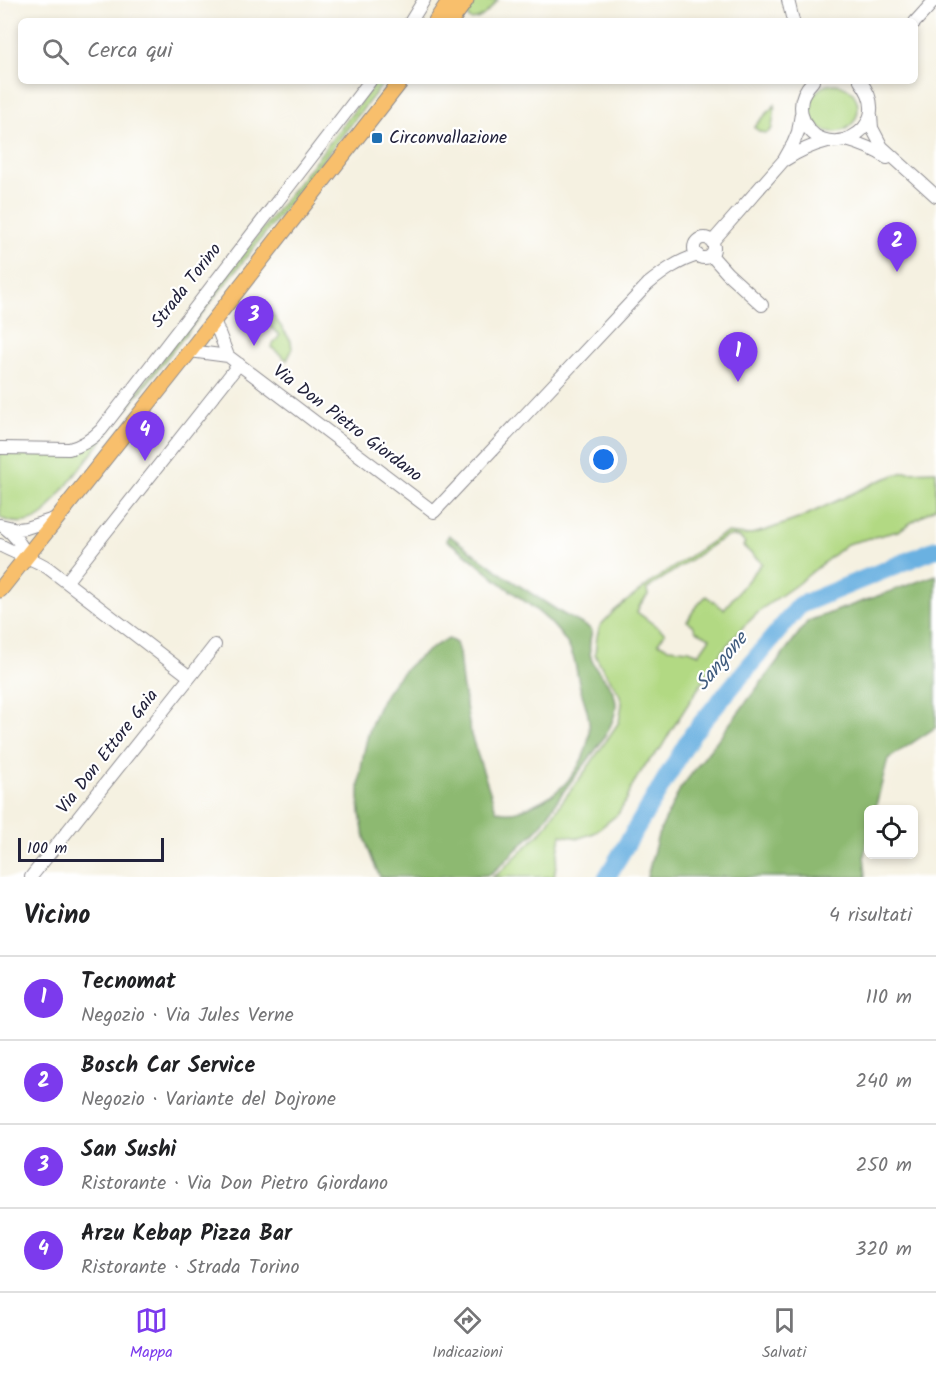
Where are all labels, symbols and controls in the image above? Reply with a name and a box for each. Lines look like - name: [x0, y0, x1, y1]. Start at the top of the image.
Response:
- search box: [18, 18, 918, 84]
- text: Cerca qui: [87, 34, 173, 69]
- icon: search: [39, 35, 72, 68]
- place label: Circonvallazione: [389, 124, 507, 153]
- marker: Circonvallazione: [370, 131, 384, 145]
- pin: 2: [878, 222, 916, 272]
- street label: Strada Torino: [144, 237, 230, 335]
- pin: 3: [234, 296, 274, 346]
- pin: 1: [718, 332, 758, 382]
- street label: Via Don Pietro Giordano: [266, 358, 428, 490]
- pin: 4: [126, 412, 164, 461]
- your location: [589, 445, 618, 474]
- water label: Sangone: [688, 624, 758, 699]
- street label: Via Don Ettore Gaia: [50, 683, 166, 821]
- map controls: [864, 805, 918, 859]
- button: locate: [864, 805, 918, 859]
- scale bar: [18, 835, 164, 862]
- text: 100 m: [27, 836, 67, 861]
- text: Vicino: [24, 895, 90, 937]
- text: 4 risultati: [829, 900, 912, 932]
- text: Tecnomat: [81, 965, 176, 1000]
- text: 1: [40, 982, 47, 1014]
- text: 110 m: [866, 982, 912, 1014]
- text: Negozio · Via Jules Verne: [81, 1000, 294, 1032]
- text: Bosch Car Service: [81, 1049, 255, 1084]
- text: 2: [38, 1066, 49, 1098]
- text: 240 m: [855, 1066, 912, 1098]
- text: Negozio · Variante del Dojrone: [81, 1084, 336, 1116]
- text: San Sushi: [81, 1133, 176, 1168]
- text: 3: [38, 1150, 49, 1182]
- text: 250 m: [856, 1150, 912, 1182]
- text: Ristorante · Via Don Pietro Giordano: [81, 1168, 388, 1200]
- text: Arzu Kebap Pizza Bar: [81, 1217, 292, 1252]
- text: 4: [38, 1234, 49, 1266]
- text: 320 m: [855, 1234, 912, 1266]
- text: Ristorante · Strada Torino: [81, 1252, 300, 1284]
- tab: Mappa: [130, 1304, 173, 1365]
- tab: Indicazioni: [432, 1304, 503, 1365]
- tab: Salvati: [762, 1304, 806, 1365]

